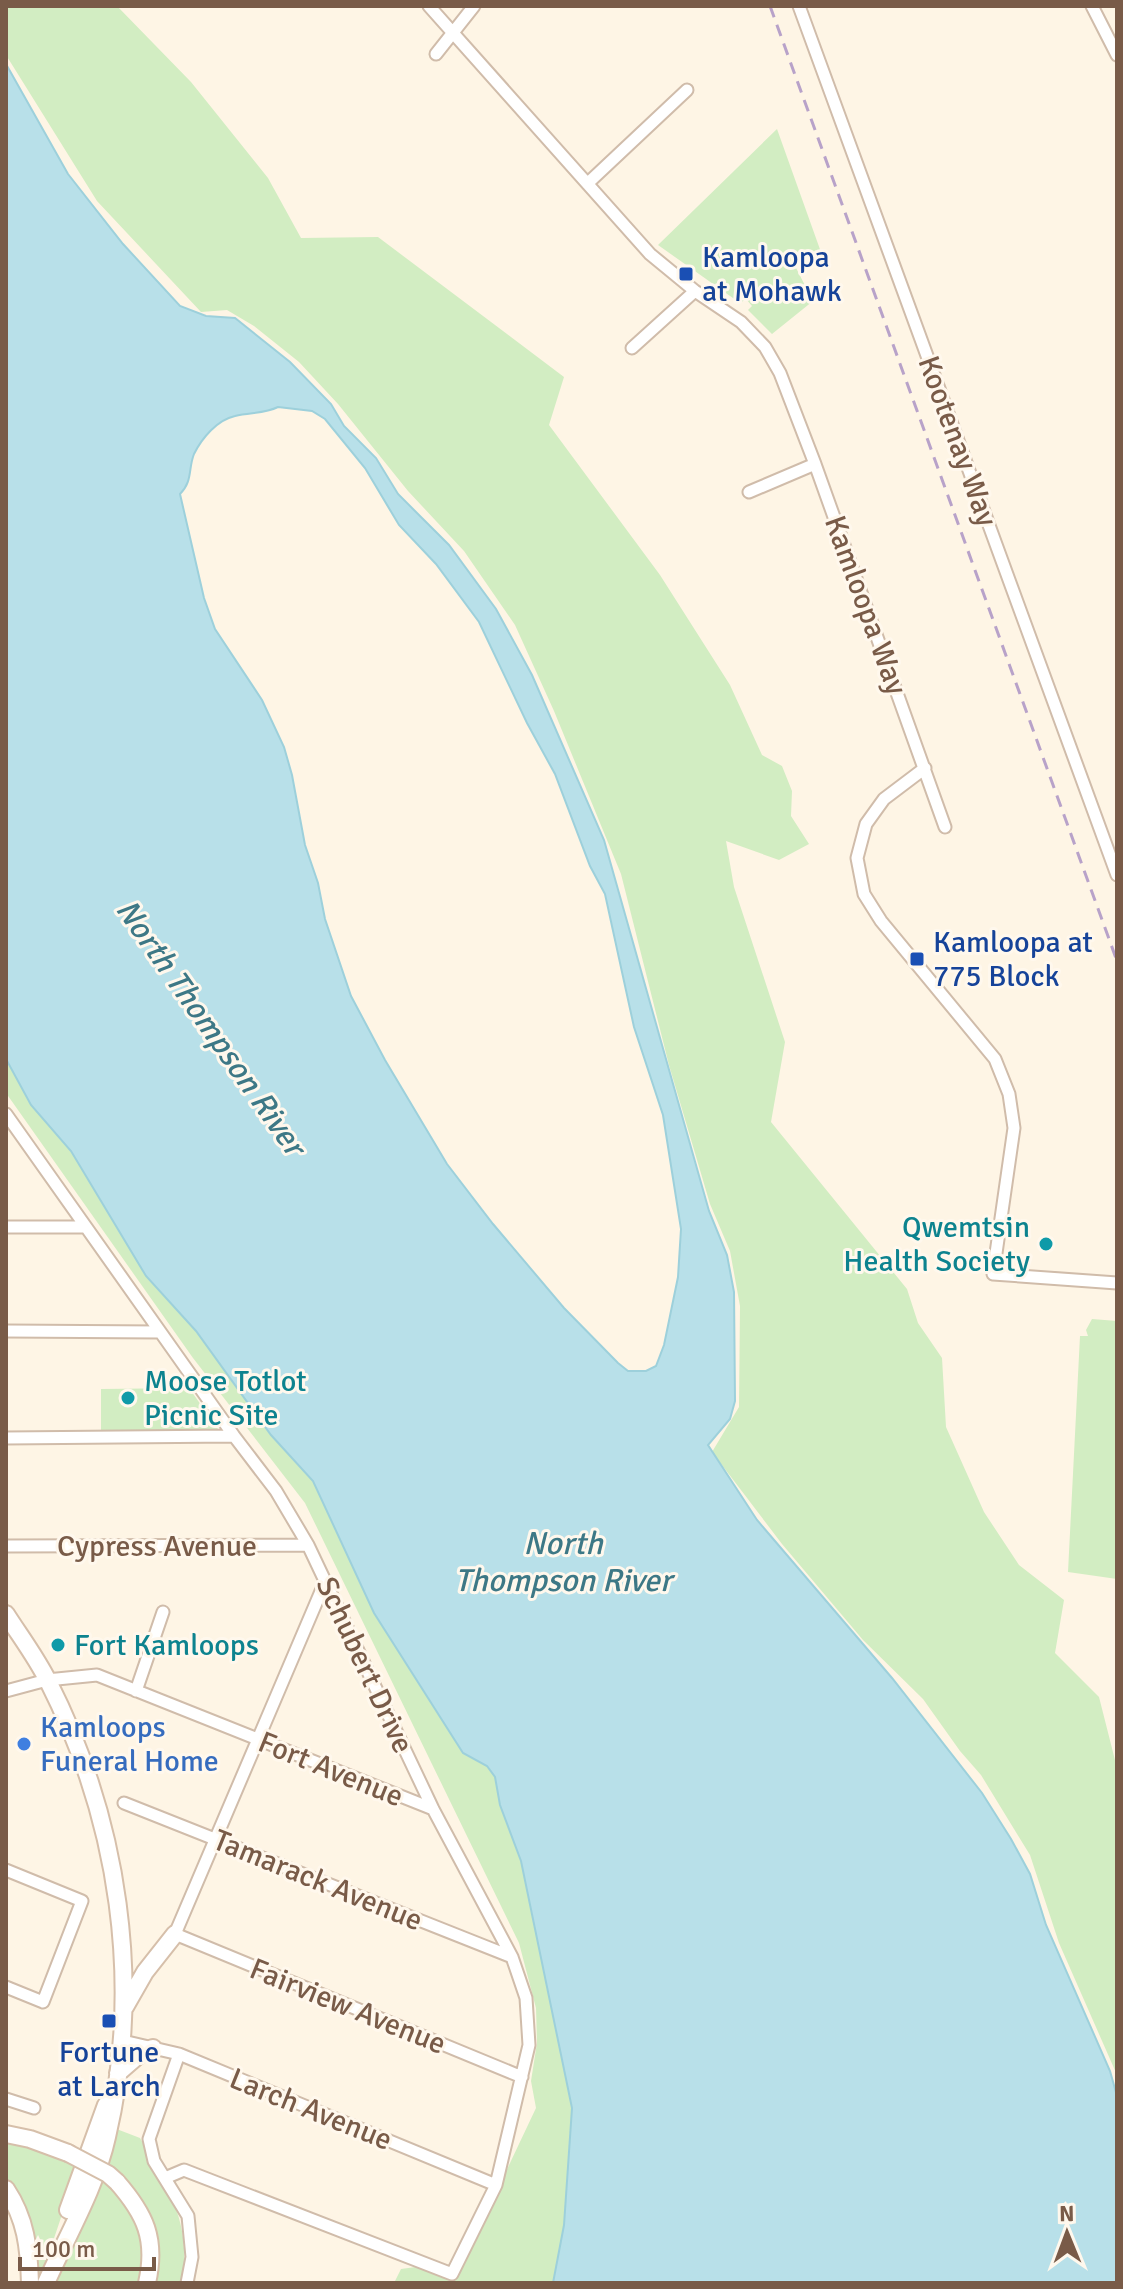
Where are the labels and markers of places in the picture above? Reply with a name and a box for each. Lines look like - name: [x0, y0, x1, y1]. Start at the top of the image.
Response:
- place label: Kamloopa at Mohawk: [702, 239, 842, 310]
- marker: Kamloopa at Mohawk: [677, 265, 695, 283]
- place label: Kamloopa at 775 Block: [933, 924, 1093, 995]
- marker: Kamloopa at 775 Block: [908, 950, 926, 968]
- place label: Qwemtsin Health Society: [843, 1209, 1030, 1280]
- marker: Qwemtsin Health Society: [1037, 1235, 1055, 1253]
- place label: Moose Totlot Picnic Site: [144, 1363, 307, 1434]
- marker: Moose Totlot Picnic Site: [119, 1389, 137, 1407]
- place label: Fort Kamloops: [74, 1627, 259, 1664]
- marker: Fort Kamloops: [49, 1636, 67, 1654]
- place label: Kamloops Funeral Home: [40, 1709, 219, 1780]
- marker: Kamloops Funeral Home: [15, 1735, 33, 1753]
- marker: Fortune at Larch: [100, 2012, 118, 2030]
- place label: Fortune at Larch: [57, 2034, 161, 2105]

